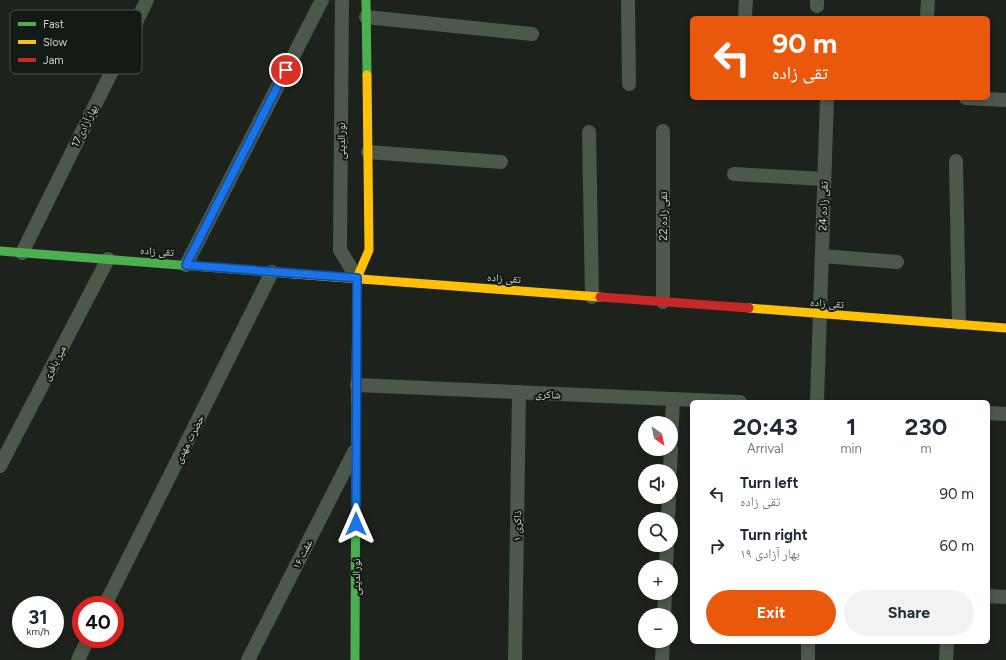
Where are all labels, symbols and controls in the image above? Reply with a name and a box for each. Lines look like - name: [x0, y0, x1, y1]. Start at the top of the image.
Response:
- legend: [10, 10, 142, 74]
- text: Fast: [43, 18, 64, 31]
- text: 90 m: [772, 26, 837, 60]
- icon: left: [706, 32, 758, 84]
- text: Slow: [43, 36, 67, 49]
- pin: [269, 53, 303, 87]
- text: Jam: [43, 54, 64, 67]
- icon: arrive: [275, 59, 297, 81]
- text: تقی زاده: [772, 62, 828, 84]
- street label: بهارآزادی17: [69, 103, 100, 150]
- street label: نورالدینی: [335, 122, 348, 160]
- street label: تقی زاده 24: [816, 180, 831, 231]
- street label: تقی زاده 22: [657, 191, 670, 241]
- street label: تقی زاده: [139, 244, 175, 259]
- street label: تقی زاده: [486, 271, 522, 286]
- street label: تقی زاده: [809, 296, 845, 311]
- street label: میر بافری: [40, 343, 69, 383]
- street label: شاکری: [535, 387, 561, 402]
- text: 20:43: [733, 412, 798, 441]
- text: 1: [846, 412, 856, 441]
- text: 230: [905, 412, 947, 441]
- street label: حضرت مهدی: [172, 413, 207, 466]
- north arrow: [638, 416, 678, 456]
- map controls: [638, 416, 678, 648]
- text: Arrival: [747, 441, 784, 456]
- text: min: [841, 441, 862, 456]
- text: m: [920, 441, 931, 456]
- button: sound: [638, 464, 678, 504]
- text: Turn left: [740, 474, 798, 492]
- icon: left: [706, 483, 728, 505]
- text: 90 m: [939, 485, 974, 503]
- text: تقی زاده: [740, 494, 780, 509]
- position arrow: [335, 503, 377, 545]
- street label: ذاکری ۱: [511, 510, 524, 541]
- button: search: [638, 512, 678, 552]
- text: Turn right: [740, 526, 808, 544]
- icon: right: [706, 535, 728, 557]
- street label: عفت ۱۶: [290, 537, 316, 571]
- text: 60 m: [939, 537, 974, 555]
- text: بهار آزادی ۱۹: [740, 546, 800, 561]
- street label: نورالدینی: [350, 558, 363, 596]
- button: +: [638, 560, 678, 600]
- button: Exit: [706, 590, 836, 636]
- button: Share: [844, 590, 974, 636]
- speed limit sign: 40: [72, 596, 124, 648]
- text: 31: [28, 605, 48, 629]
- button: −: [638, 608, 678, 648]
- text: km/h: [27, 625, 49, 638]

